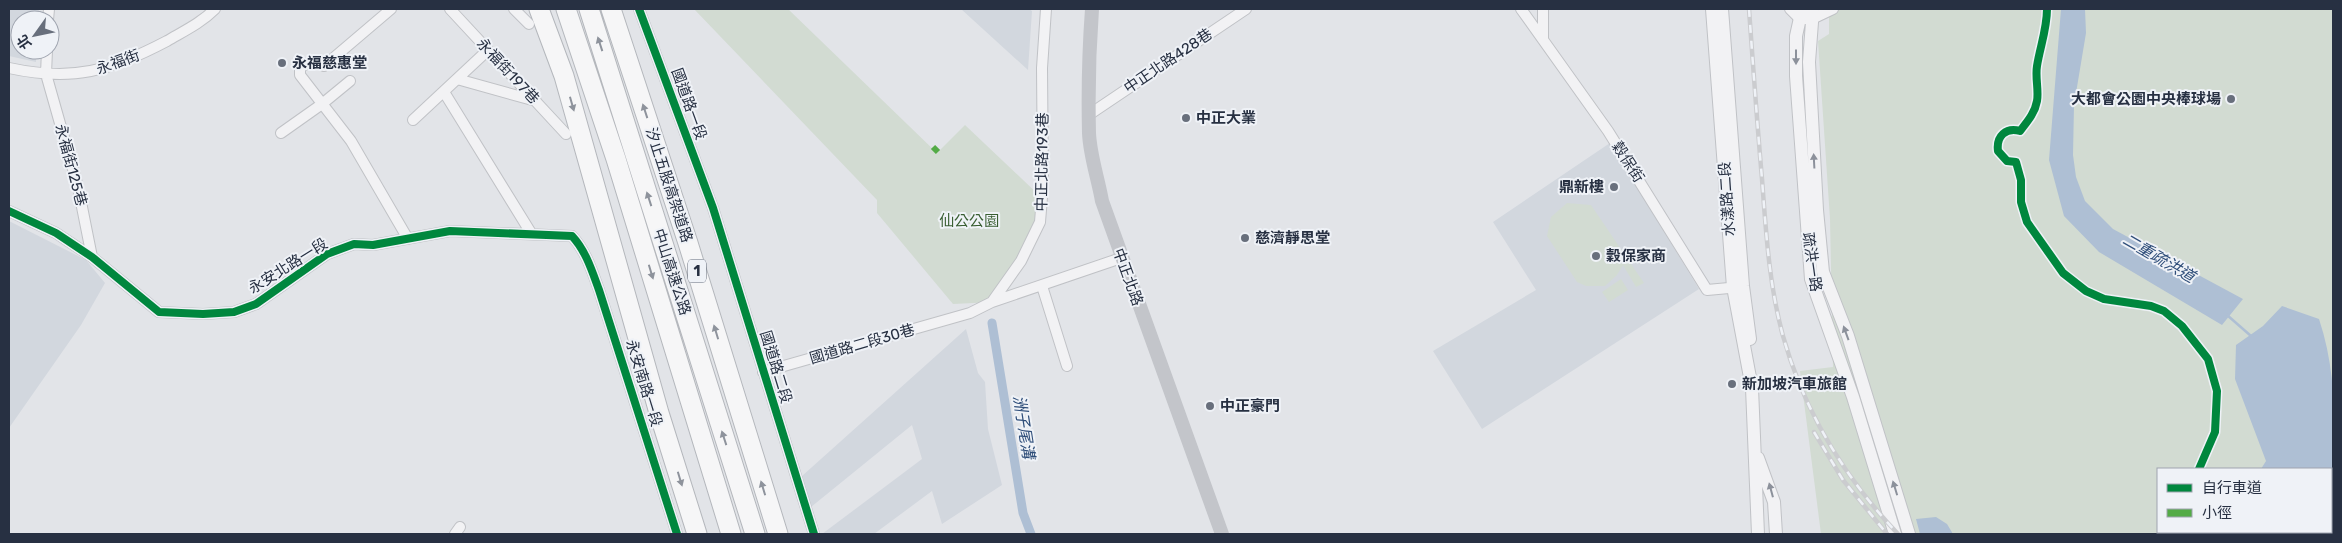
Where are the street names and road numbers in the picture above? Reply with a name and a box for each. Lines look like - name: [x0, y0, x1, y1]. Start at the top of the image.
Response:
- street label: 中正北路428巷: [1120, 25, 1216, 97]
- street label: 永福街197巷: [473, 35, 543, 107]
- street label: 永福街: [94, 46, 142, 78]
- street label: 國道路一段: [668, 66, 710, 142]
- street label: 中正北路193巷: [1032, 112, 1052, 212]
- street label: 永福街125巷: [51, 122, 91, 208]
- street label: 汐止五股高架道路: [642, 125, 696, 245]
- street label: 穀保街: [1608, 138, 1648, 186]
- street label: 水漾路二段: [1715, 161, 1739, 237]
- street label: 中山高速公路: [650, 226, 694, 318]
- street label: 疏洪一路: [1799, 231, 1825, 293]
- street label: 永安北路一段: [245, 235, 331, 297]
- street label: 中正北路: [1109, 246, 1147, 308]
- road number: 1: [688, 260, 706, 282]
- street label: 國道路二段30巷: [807, 320, 917, 368]
- street label: 國道路二段: [756, 328, 796, 406]
- street label: 永安南路一段: [622, 337, 666, 429]

